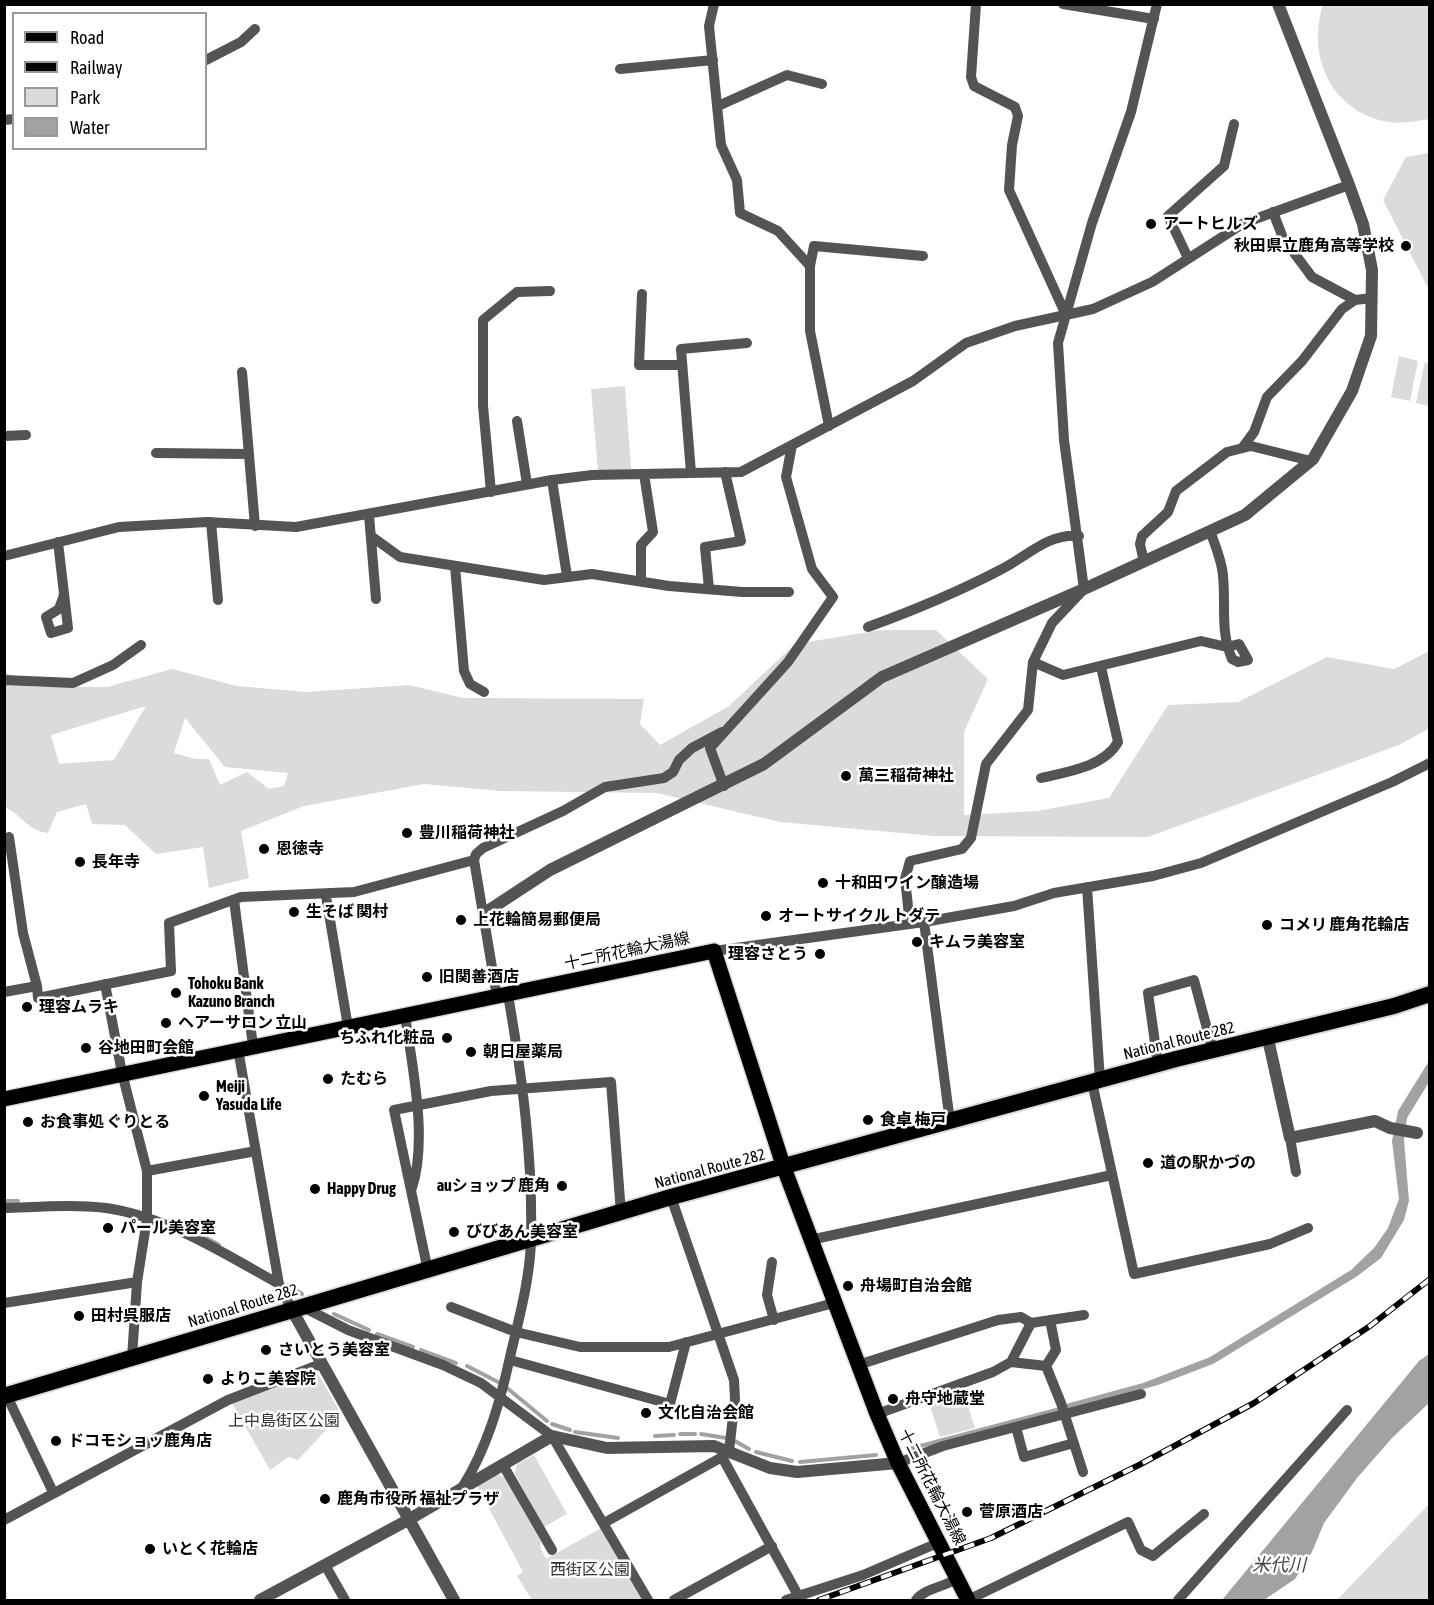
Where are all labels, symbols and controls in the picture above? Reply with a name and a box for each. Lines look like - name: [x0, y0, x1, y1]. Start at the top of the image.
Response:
- legend: [12, 12, 207, 150]
- text: Road: [70, 27, 104, 48]
- text: Railway: [70, 57, 122, 78]
- text: Park: [70, 87, 100, 108]
- text: Water: [70, 117, 109, 138]
- place label: アートヒルズ: [1163, 214, 1258, 234]
- marker: アートヒルズ: [1144, 217, 1158, 231]
- place label: 秋田県立鹿角高等学校: [1234, 236, 1394, 256]
- marker: 秋田県立鹿角高等学校: [1399, 239, 1413, 253]
- place label: 萬三稲荷神社: [858, 766, 954, 786]
- marker: 萬三稲荷神社: [839, 769, 853, 783]
- place label: 豊川稲荷神社: [419, 823, 515, 843]
- marker: 豊川稲荷神社: [400, 826, 414, 840]
- place label: 恩徳寺: [276, 839, 324, 859]
- marker: 恩徳寺: [257, 842, 271, 856]
- place label: 長年寺: [92, 852, 140, 872]
- marker: 長年寺: [73, 855, 87, 869]
- place label: 十和田ワイン醸造場: [835, 873, 979, 893]
- marker: 十和田ワイン醸造場: [816, 876, 830, 890]
- place label: 生そば 関村: [306, 902, 388, 922]
- marker: 生そば 関村: [287, 905, 301, 919]
- place label: オートサイクル トダテ: [778, 906, 940, 926]
- marker: オートサイクル トダテ: [759, 909, 773, 923]
- place label: 上花輪簡易郵便局: [473, 910, 601, 930]
- marker: 上花輪簡易郵便局: [454, 913, 468, 927]
- place label: コメリ 鹿角花輪店: [1279, 915, 1409, 935]
- marker: コメリ 鹿角花輪店: [1260, 918, 1274, 932]
- street label: 十二所花輪大湯線: [562, 928, 692, 974]
- place label: キムラ美容室: [929, 932, 1025, 952]
- marker: キムラ美容室: [910, 935, 924, 949]
- place label: 理容さとう: [728, 944, 808, 964]
- marker: 理容さとう: [813, 947, 827, 961]
- place label: 旧関善酒店: [439, 967, 519, 987]
- marker: 旧関善酒店: [420, 970, 434, 984]
- place label: Tohoku Bank Kazuno Branch: [188, 974, 275, 1012]
- marker: Tohoku Bank Kazuno Branch: [169, 986, 183, 1000]
- place label: 理容ムラキ: [39, 997, 119, 1017]
- marker: 理容ムラキ: [20, 1000, 34, 1014]
- place label: ヘアーサロン 立山: [178, 1013, 307, 1033]
- marker: ヘアーサロン 立山: [159, 1016, 173, 1030]
- street label: National Route 282: [1121, 1018, 1237, 1064]
- place label: ちふれ化粧品: [339, 1028, 435, 1048]
- marker: ちふれ化粧品: [440, 1031, 454, 1045]
- place label: 谷地田町会館: [98, 1038, 194, 1058]
- marker: 谷地田町会館: [79, 1041, 93, 1055]
- place label: 朝日屋薬局: [483, 1042, 563, 1062]
- marker: 朝日屋薬局: [464, 1045, 478, 1059]
- place label: たむら: [340, 1069, 388, 1089]
- marker: たむら: [321, 1072, 335, 1086]
- place label: Meiji Yasuda Life: [216, 1077, 282, 1115]
- marker: Meiji Yasuda Life: [197, 1089, 211, 1103]
- place label: 食卓 梅戸: [880, 1110, 946, 1130]
- place label: お食事処 ぐりとる: [40, 1112, 170, 1132]
- marker: 食卓 梅戸: [861, 1113, 875, 1127]
- marker: お食事処 ぐりとる: [21, 1115, 35, 1129]
- street label: National Route 282: [652, 1145, 768, 1193]
- place label: 道の駅かづの: [1160, 1153, 1256, 1173]
- marker: 道の駅かづの: [1141, 1156, 1155, 1170]
- place label: auショップ 鹿角: [437, 1176, 550, 1196]
- place label: Happy Drug: [327, 1179, 396, 1199]
- marker: auショップ 鹿角: [555, 1179, 569, 1193]
- marker: Happy Drug: [308, 1182, 322, 1196]
- place label: パール美容室: [120, 1218, 216, 1238]
- marker: パール美容室: [101, 1221, 115, 1235]
- place label: びびあん美容室: [466, 1222, 578, 1242]
- marker: びびあん美容室: [447, 1225, 461, 1239]
- place label: 舟場町自治会館: [860, 1276, 972, 1296]
- marker: 舟場町自治会館: [841, 1279, 855, 1293]
- street label: National Route 282: [186, 1280, 300, 1332]
- place label: 田村呉服店: [91, 1306, 171, 1326]
- marker: 田村呉服店: [72, 1309, 86, 1323]
- place label: さいとう美容室: [278, 1340, 390, 1360]
- marker: さいとう美容室: [259, 1343, 273, 1357]
- place label: よりこ美容院: [220, 1369, 316, 1389]
- marker: よりこ美容院: [201, 1372, 215, 1386]
- place label: 舟守地蔵堂: [905, 1389, 985, 1409]
- marker: 舟守地蔵堂: [886, 1392, 900, 1406]
- place label: 文化自治会館: [658, 1403, 754, 1423]
- marker: 文化自治会館: [639, 1406, 653, 1420]
- park label: 上中島街区公園: [228, 1411, 340, 1431]
- street label: 十二所花輪大湯線: [894, 1426, 970, 1548]
- place label: ドコモショッ鹿角店: [68, 1431, 212, 1451]
- marker: ドコモショッ鹿角店: [49, 1434, 63, 1448]
- place label: 鹿角市役所 福祉プラザ: [337, 1489, 499, 1509]
- marker: 鹿角市役所 福祉プラザ: [318, 1492, 332, 1506]
- place label: 菅原酒店: [979, 1502, 1043, 1522]
- marker: 菅原酒店: [960, 1505, 974, 1519]
- place label: いとく花輪店: [162, 1539, 258, 1559]
- marker: いとく花輪店: [143, 1542, 157, 1556]
- water label: 米代川: [1252, 1554, 1306, 1576]
- park label: 西街区公園: [550, 1560, 630, 1580]

